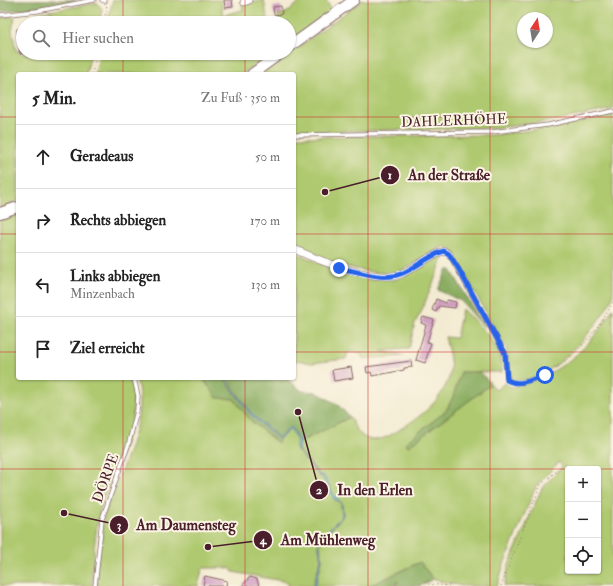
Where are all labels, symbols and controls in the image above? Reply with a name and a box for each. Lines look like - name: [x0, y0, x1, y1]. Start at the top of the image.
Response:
- north arrow: [517, 12, 553, 48]
- search box: [16, 16, 296, 60]
- icon: search: [30, 27, 52, 49]
- text: Hier suchen: [62, 29, 134, 48]
- text: 5 Min.: [32, 88, 76, 109]
- text: Zu Fuß · 350 m: [201, 90, 280, 106]
- street label: DAHLERHÖHE: [401, 110, 507, 131]
- icon: ahead: [32, 146, 54, 168]
- text: Geradeaus: [70, 147, 133, 166]
- text: 50 m: [255, 149, 280, 165]
- callout: An der Straße: [380, 161, 498, 188]
- text: An der Straße: [407, 166, 491, 185]
- text: 1: [388, 168, 392, 183]
- icon: right: [32, 210, 54, 232]
- text: Rechts abbiegen: [70, 211, 166, 230]
- text: 170 m: [250, 213, 280, 229]
- route end: [330, 259, 348, 277]
- text: Links abbiegen: [70, 267, 160, 286]
- icon: left: [32, 274, 54, 296]
- text: 130 m: [251, 277, 280, 293]
- text: Minzenbach: [70, 286, 135, 302]
- icon: arrive: [32, 338, 54, 360]
- text: Ziel erreicht: [70, 339, 145, 358]
- route start: [536, 366, 554, 384]
- street label: DÖRPE: [89, 451, 122, 505]
- map controls: [565, 466, 601, 574]
- button: +: [565, 466, 601, 502]
- callout: In den Erlen: [309, 476, 421, 503]
- text: In den Erlen: [337, 481, 413, 500]
- text: 2: [316, 483, 322, 498]
- button: −: [565, 502, 601, 538]
- callout: Am Daumensteg: [109, 511, 244, 538]
- text: Am Daumensteg: [135, 516, 236, 536]
- text: 3: [117, 518, 122, 533]
- callout: Am Mühlenweg: [253, 527, 383, 554]
- text: Am Mühlenweg: [280, 531, 376, 551]
- text: 4: [259, 533, 268, 548]
- button: locate: [565, 538, 601, 574]

